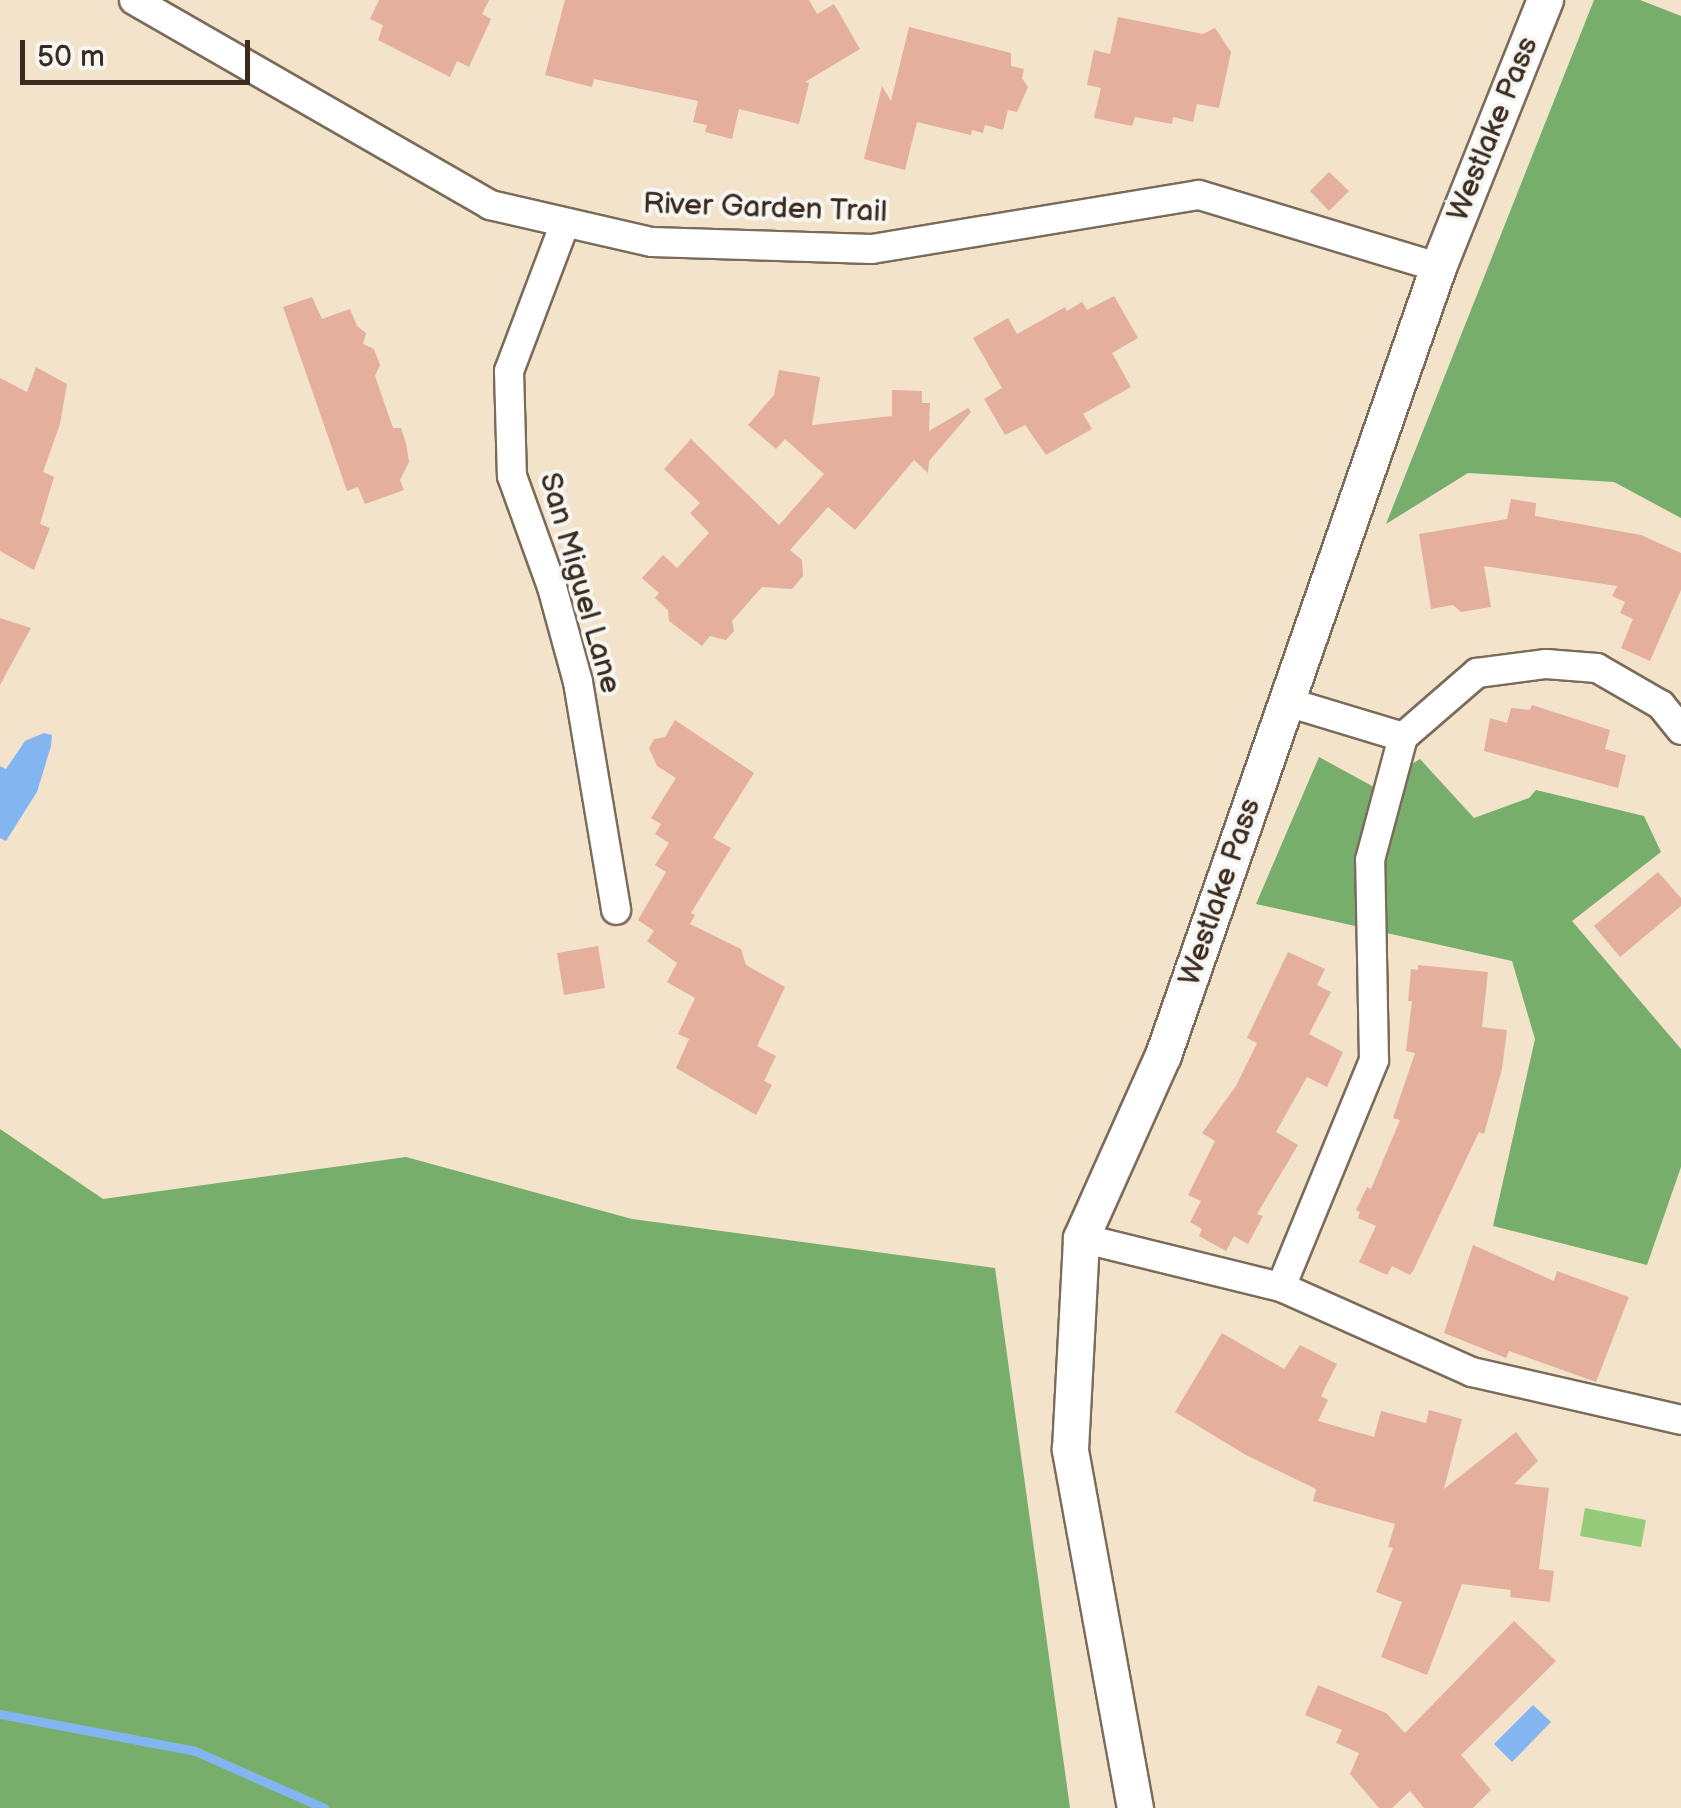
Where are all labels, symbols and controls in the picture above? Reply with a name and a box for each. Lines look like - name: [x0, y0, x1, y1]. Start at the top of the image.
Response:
- scale bar: [25, 20, 255, 82]
- street label: Westlake Pass: [1440, 32, 1546, 226]
- text: 50 m: [37, 39, 105, 75]
- street label: River Garden Trail: [642, 186, 888, 230]
- street label: San Miguel Lane: [531, 469, 629, 697]
- street label: Westlake Pass: [1171, 794, 1269, 990]

